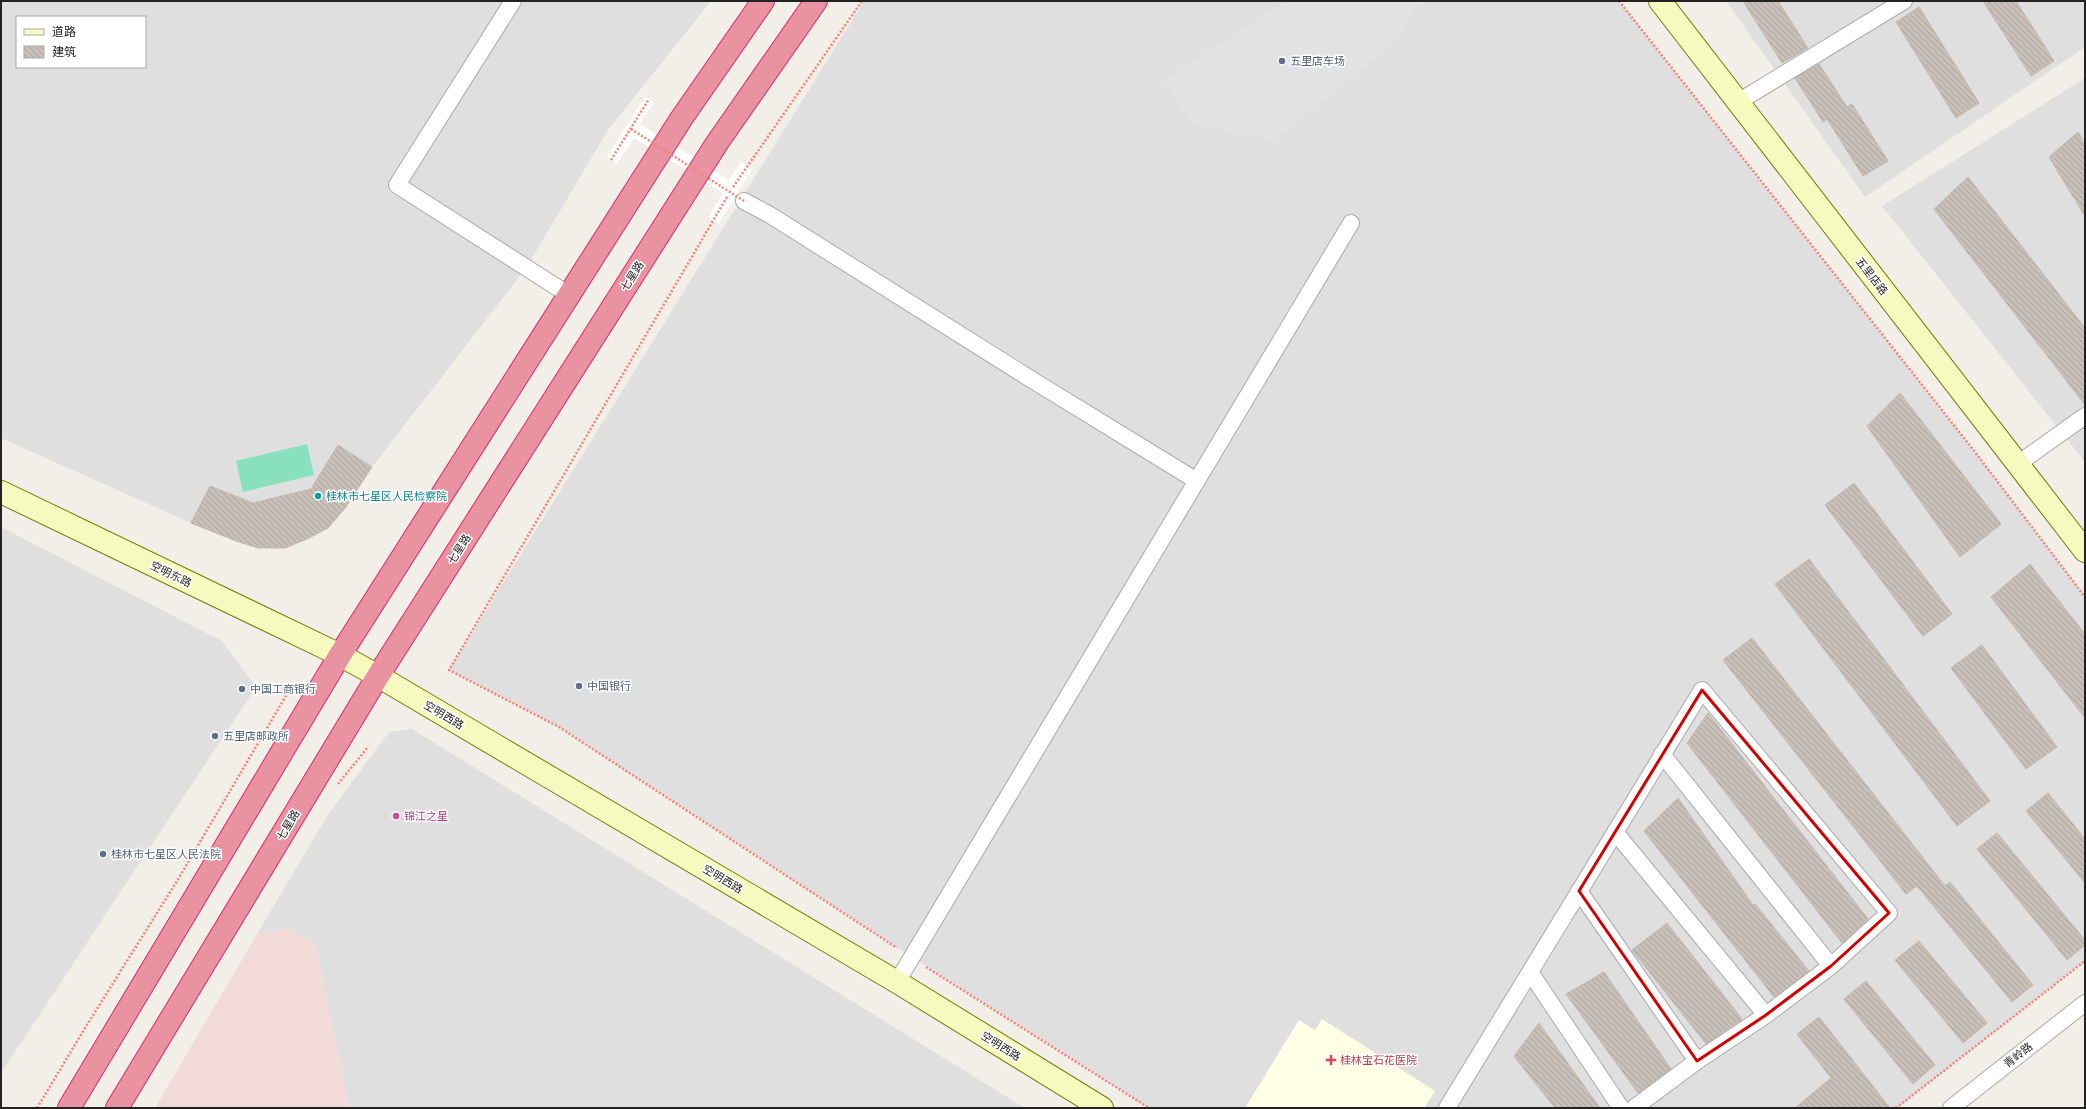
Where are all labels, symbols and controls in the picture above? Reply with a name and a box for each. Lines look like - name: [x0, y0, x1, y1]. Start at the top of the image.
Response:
- legend: [16, 16, 146, 68]
- text: 道路: [52, 24, 76, 39]
- text: 建筑: [52, 44, 76, 59]
- place label: 五里店车场: [1290, 54, 1345, 67]
- marker: 五里店车场: [1277, 56, 1287, 66]
- street label: 五里店路: [1854, 254, 1891, 297]
- street label: 七星路: [617, 258, 646, 293]
- place label: 桂林市七星区人民检察院: [326, 489, 447, 502]
- marker: 桂林市七星区人民检察院: [313, 491, 323, 501]
- street label: 七星路: [444, 531, 473, 566]
- street label: 空明东路: [149, 558, 194, 589]
- place label: 中国银行: [587, 679, 631, 692]
- marker: 中国银行: [574, 681, 584, 691]
- place label: 中国工商银行: [250, 682, 316, 695]
- marker: 中国工商银行: [237, 684, 247, 694]
- street label: 空明西路: [422, 698, 466, 731]
- place label: 五里店邮政所: [223, 729, 289, 742]
- marker: 五里店邮政所: [210, 731, 220, 741]
- street label: 七星路: [274, 807, 302, 842]
- place label: 锦江之星: [404, 809, 448, 822]
- marker: 锦江之星: [391, 811, 401, 821]
- place label: 桂林市七星区人民法院: [111, 847, 221, 860]
- marker: 桂林市七星区人民法院: [98, 849, 108, 859]
- street label: 空明西路: [701, 862, 745, 895]
- street label: 空明西路: [979, 1028, 1023, 1063]
- street label: 青岭路: [2001, 1039, 2035, 1070]
- place label: 桂林宝石花医院: [1340, 1053, 1417, 1066]
- marker: 桂林宝石花医院: [1325, 1054, 1337, 1066]

